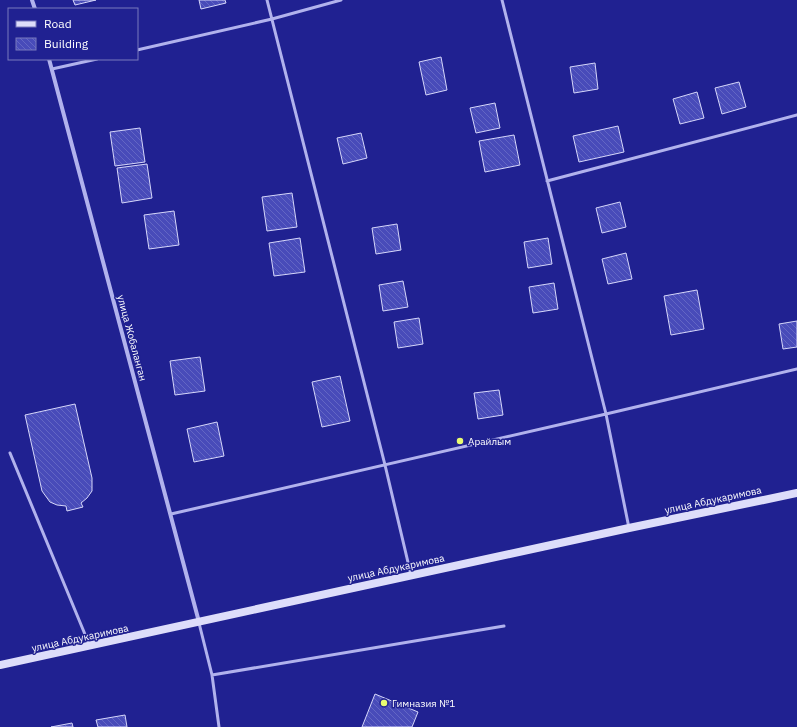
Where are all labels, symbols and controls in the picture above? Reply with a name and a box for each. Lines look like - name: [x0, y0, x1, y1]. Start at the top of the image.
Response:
- legend: [8, 8, 138, 60]
- text: Road: [44, 16, 72, 31]
- text: Building: [44, 36, 89, 51]
- street label: улица Жобаланган: [114, 294, 150, 383]
- place label: Арайлым: [468, 435, 511, 448]
- marker: Арайлым: [455, 436, 465, 446]
- street label: улица Абдукаримова: [663, 483, 763, 517]
- street label: улица Абдукаримова: [346, 551, 446, 585]
- street label: улица Абдукаримова: [30, 621, 130, 655]
- place label: Гимназия №1: [392, 697, 455, 710]
- marker: Гимназия №1: [379, 698, 389, 708]

